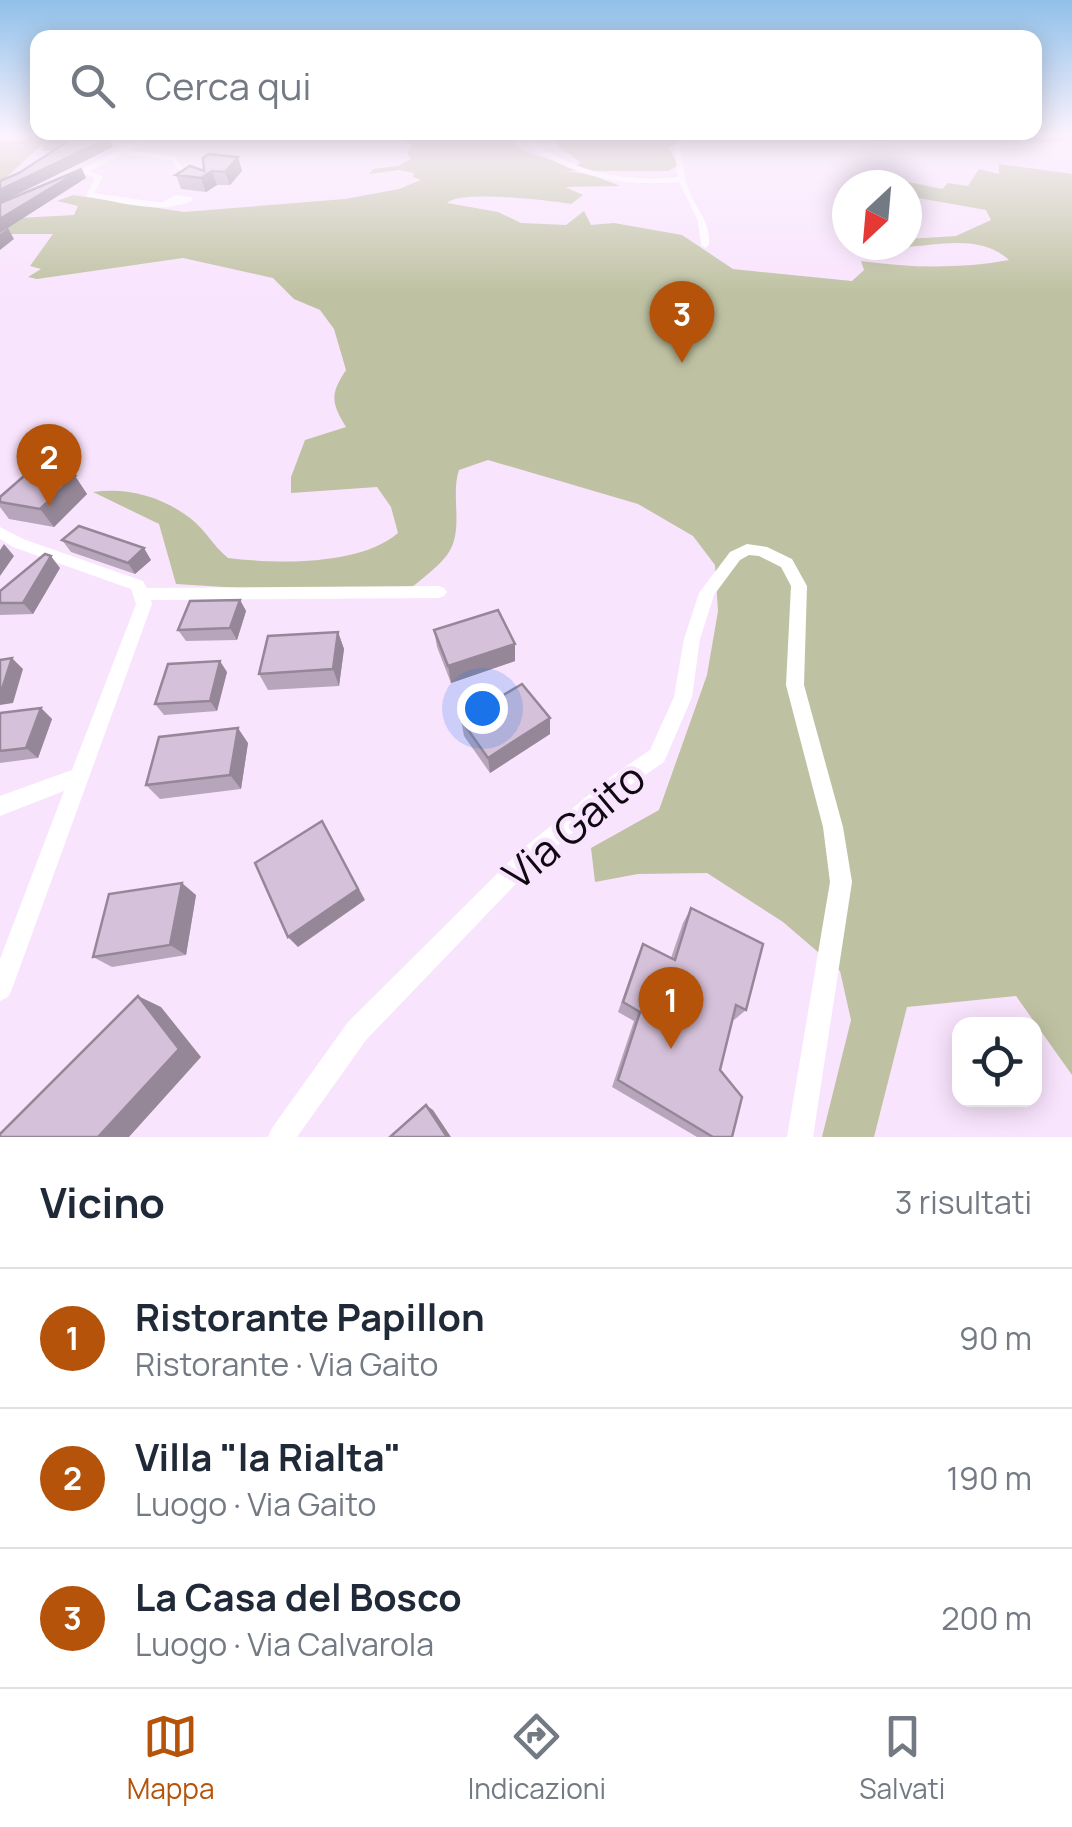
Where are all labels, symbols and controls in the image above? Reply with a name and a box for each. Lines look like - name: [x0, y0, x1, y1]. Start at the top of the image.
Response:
- search box: [30, 30, 1042, 140]
- icon: search: [65, 58, 120, 113]
- text: Cerca qui: [145, 59, 311, 111]
- north arrow: [832, 170, 922, 260]
- pin: 3: [650, 280, 714, 363]
- pin: 2: [17, 424, 82, 506]
- your location: [457, 683, 508, 734]
- street label: Via Gaito: [490, 749, 657, 902]
- pin: 1: [638, 966, 704, 1049]
- map controls: [952, 1017, 1042, 1107]
- button: locate: [952, 1017, 1042, 1107]
- text: Vicino: [40, 1173, 165, 1231]
- text: 3 risultati: [895, 1180, 1032, 1224]
- text: Ristorante Papillon: [135, 1290, 485, 1342]
- text: 1: [65, 1316, 80, 1360]
- text: 90 m: [959, 1316, 1032, 1360]
- text: Ristorante · Via Gaito: [135, 1342, 438, 1386]
- text: Villa "la Rialta": [135, 1430, 402, 1482]
- text: 2: [63, 1456, 82, 1500]
- text: 190 m: [947, 1456, 1032, 1500]
- text: Luogo · Via Gaito: [135, 1482, 376, 1526]
- text: La Casa del Bosco: [135, 1570, 462, 1622]
- text: 3: [63, 1596, 82, 1640]
- text: 200 m: [941, 1596, 1032, 1640]
- text: Luogo · Via Calvarola: [135, 1622, 434, 1666]
- tab: Mappa: [127, 1709, 214, 1807]
- tab: Indicazioni: [468, 1709, 606, 1807]
- tab: Salvati: [859, 1709, 945, 1807]

